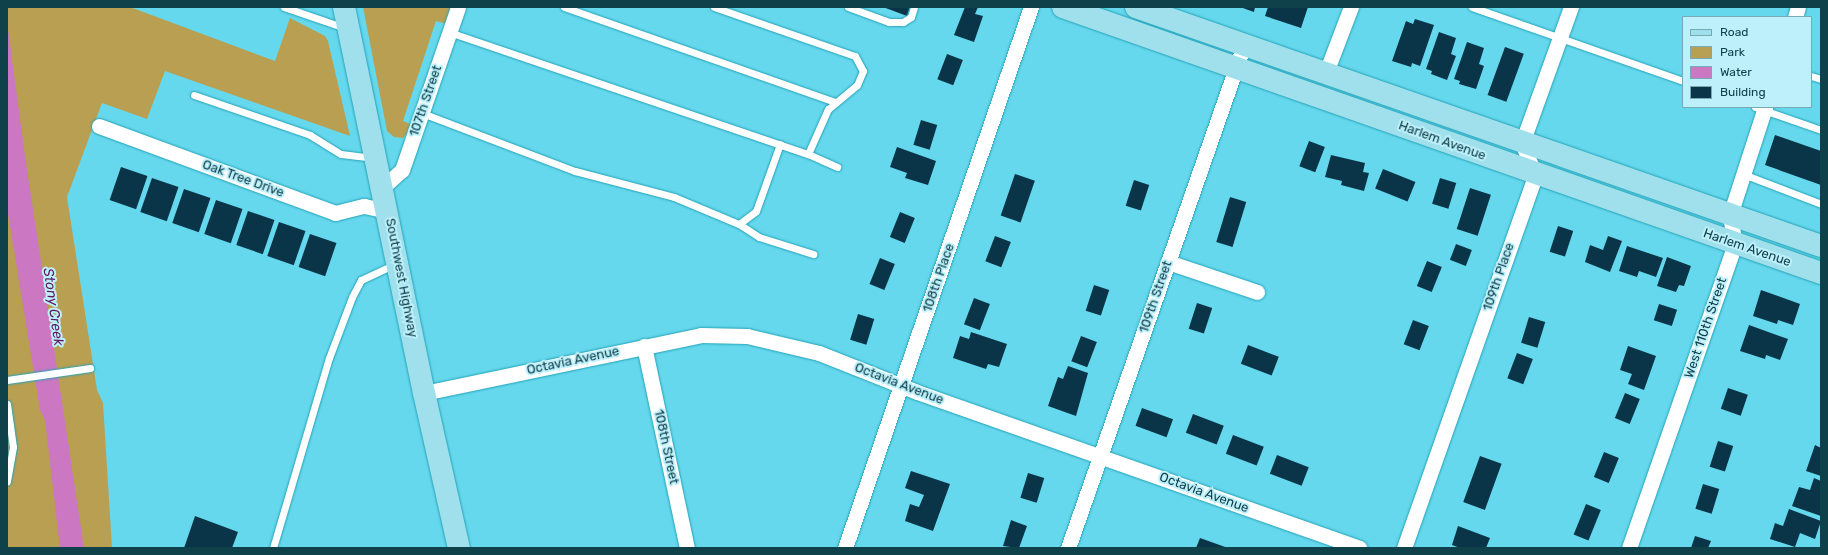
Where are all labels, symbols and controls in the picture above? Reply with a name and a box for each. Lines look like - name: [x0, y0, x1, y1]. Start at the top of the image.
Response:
- legend: [1682, 16, 1812, 108]
- text: Road: [1720, 25, 1748, 39]
- text: Park: [1720, 45, 1745, 59]
- street label: 107th Street: [407, 63, 445, 139]
- text: Water: [1720, 65, 1752, 79]
- text: Building: [1720, 85, 1766, 99]
- street label: Harlem Avenue: [1396, 118, 1488, 164]
- street label: Oak Tree Drive: [200, 157, 286, 201]
- street label: Southwest Highway: [382, 217, 420, 339]
- street label: Harlem Avenue: [1701, 226, 1793, 270]
- street label: 109th Place: [1480, 241, 1518, 313]
- street label: 108th Place: [920, 242, 958, 314]
- street label: 109th Street: [1136, 259, 1176, 335]
- water label: Stony Creek: [39, 267, 67, 347]
- street label: West 110th Street: [1681, 276, 1731, 380]
- street label: Octavia Avenue: [525, 344, 621, 378]
- street label: Octavia Avenue: [852, 360, 946, 408]
- street label: 108th Street: [650, 408, 682, 486]
- street label: Octavia Avenue: [1157, 470, 1251, 516]

